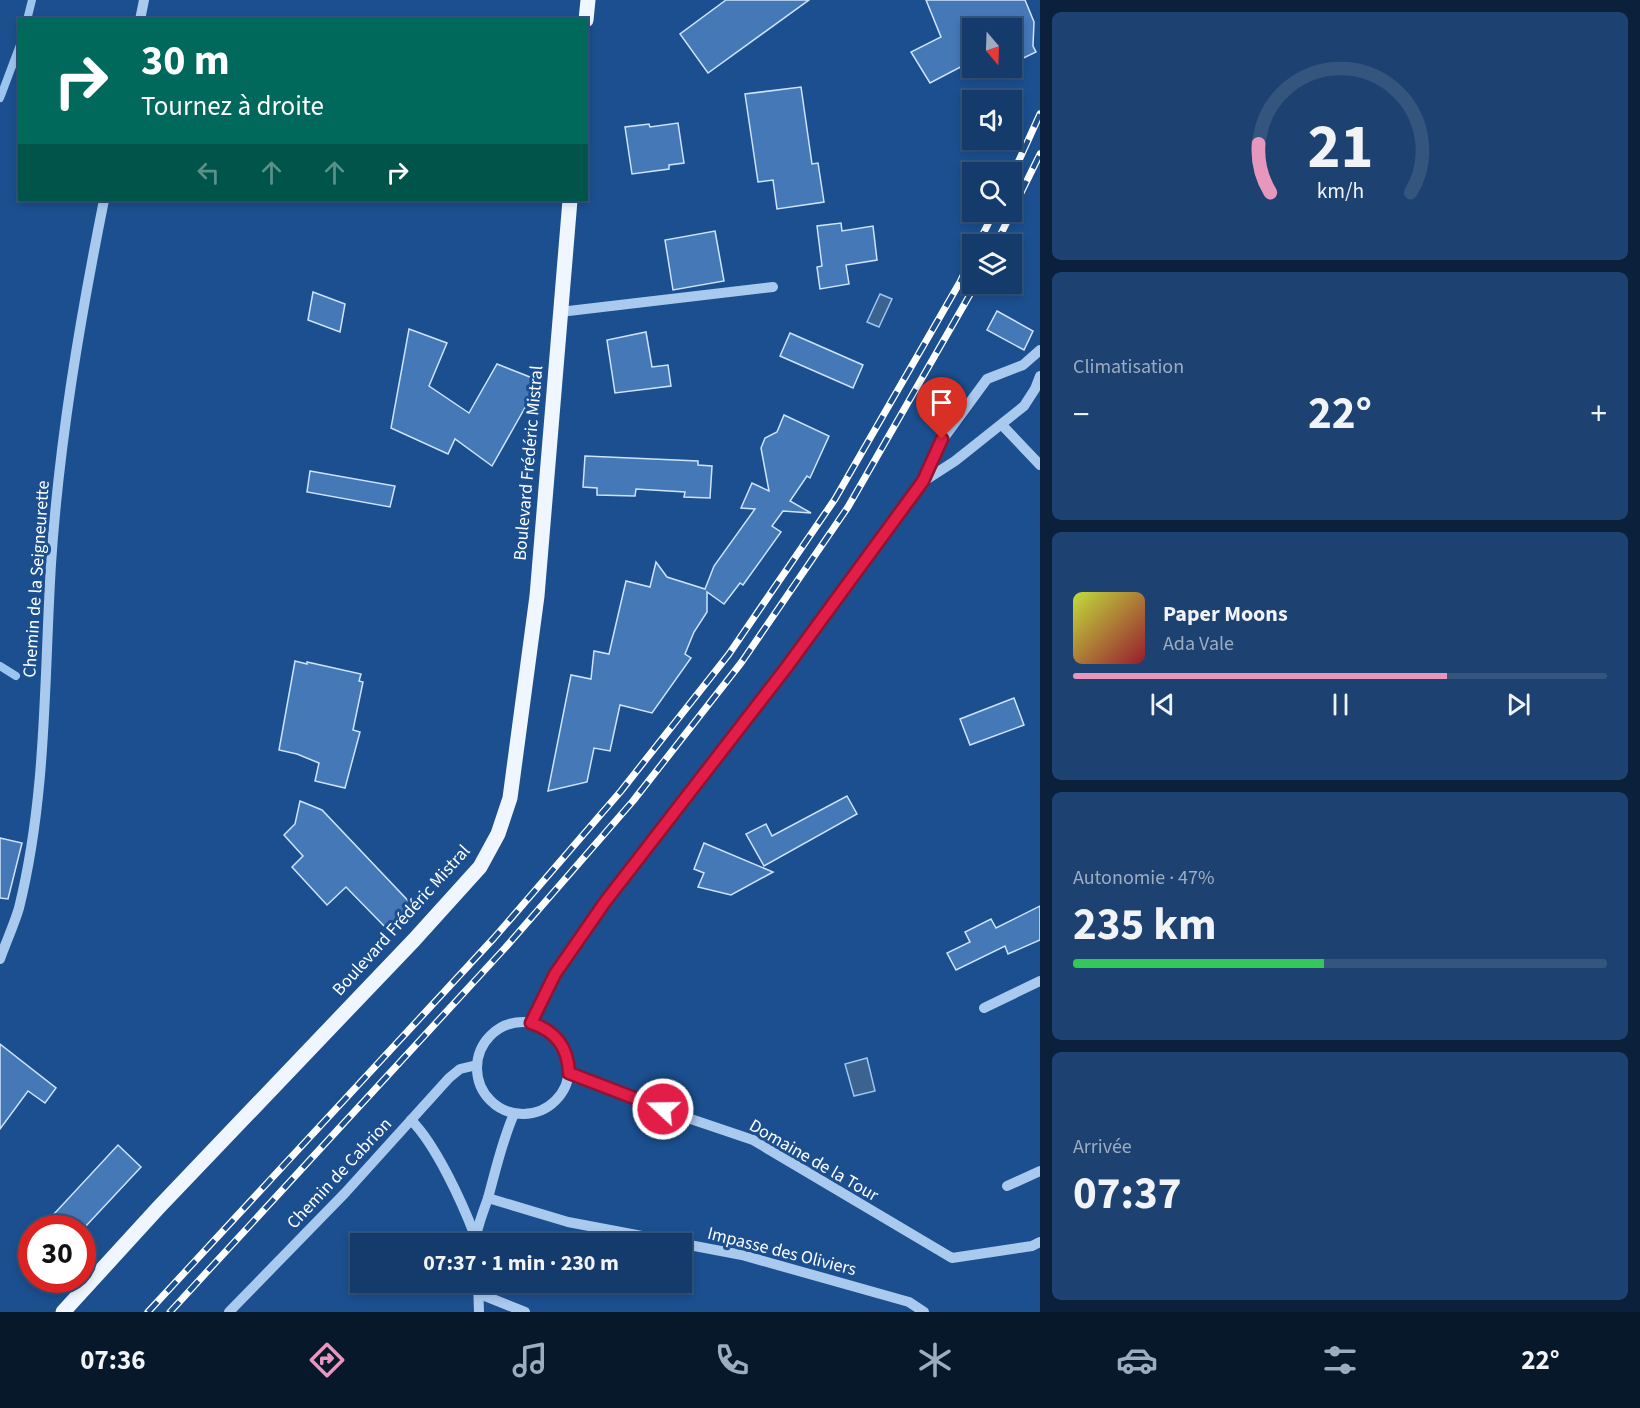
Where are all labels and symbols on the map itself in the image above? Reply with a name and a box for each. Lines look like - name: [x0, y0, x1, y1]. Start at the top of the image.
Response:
- north arrow: [962, 18, 1022, 78]
- street label: Boulevard Frédéric Mistral: [508, 364, 549, 562]
- pin: [916, 377, 967, 439]
- street label: Chemin de la Seigneurette: [17, 480, 56, 678]
- street label: Boulevard Frédéric Mistral: [327, 839, 476, 1001]
- position arrow: [631, 1077, 695, 1141]
- street label: Chemin de Cabrion: [281, 1112, 398, 1234]
- street label: Domaine de la Tour: [744, 1113, 884, 1208]
- speed limit sign: 30: [18, 1215, 96, 1293]
- street label: Impasse des Oliviers: [705, 1221, 859, 1282]

